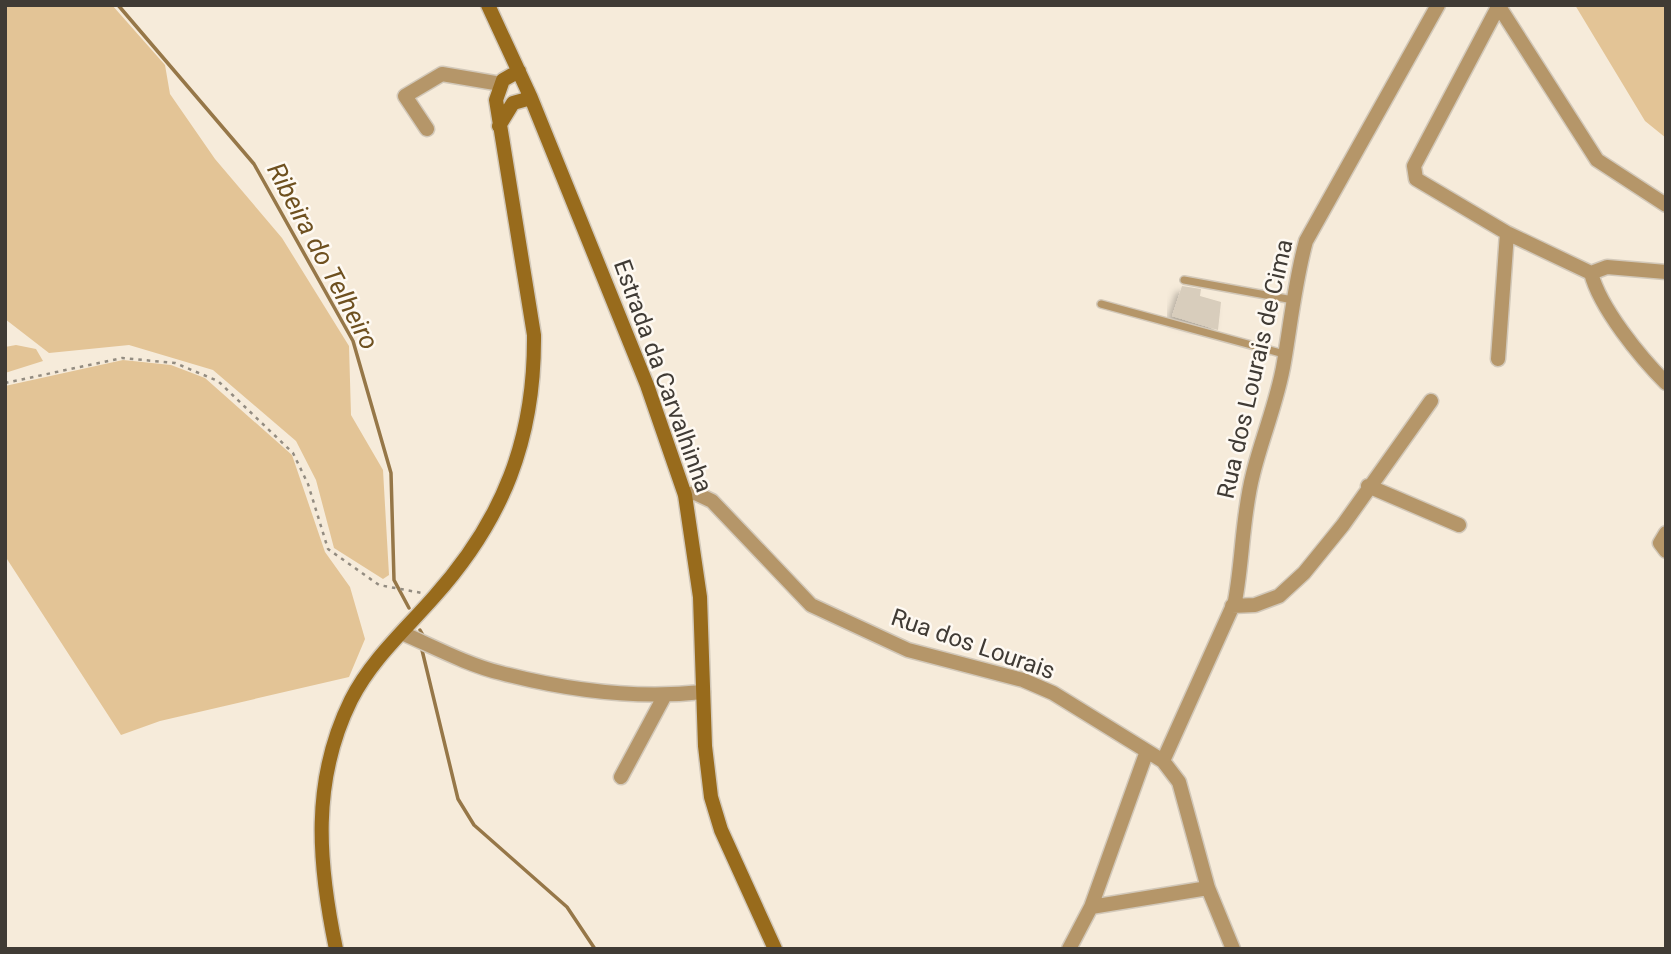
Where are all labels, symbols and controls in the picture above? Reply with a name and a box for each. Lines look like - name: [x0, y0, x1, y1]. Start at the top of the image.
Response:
- water label: Ribeira do Telheiro: [261, 157, 385, 355]
- street label: Rua dos Lourais de Cima: [1212, 237, 1298, 501]
- street label: Estrada da Carvalhinha: [608, 256, 718, 496]
- street label: Rua dos Lourais: [887, 603, 1059, 685]

